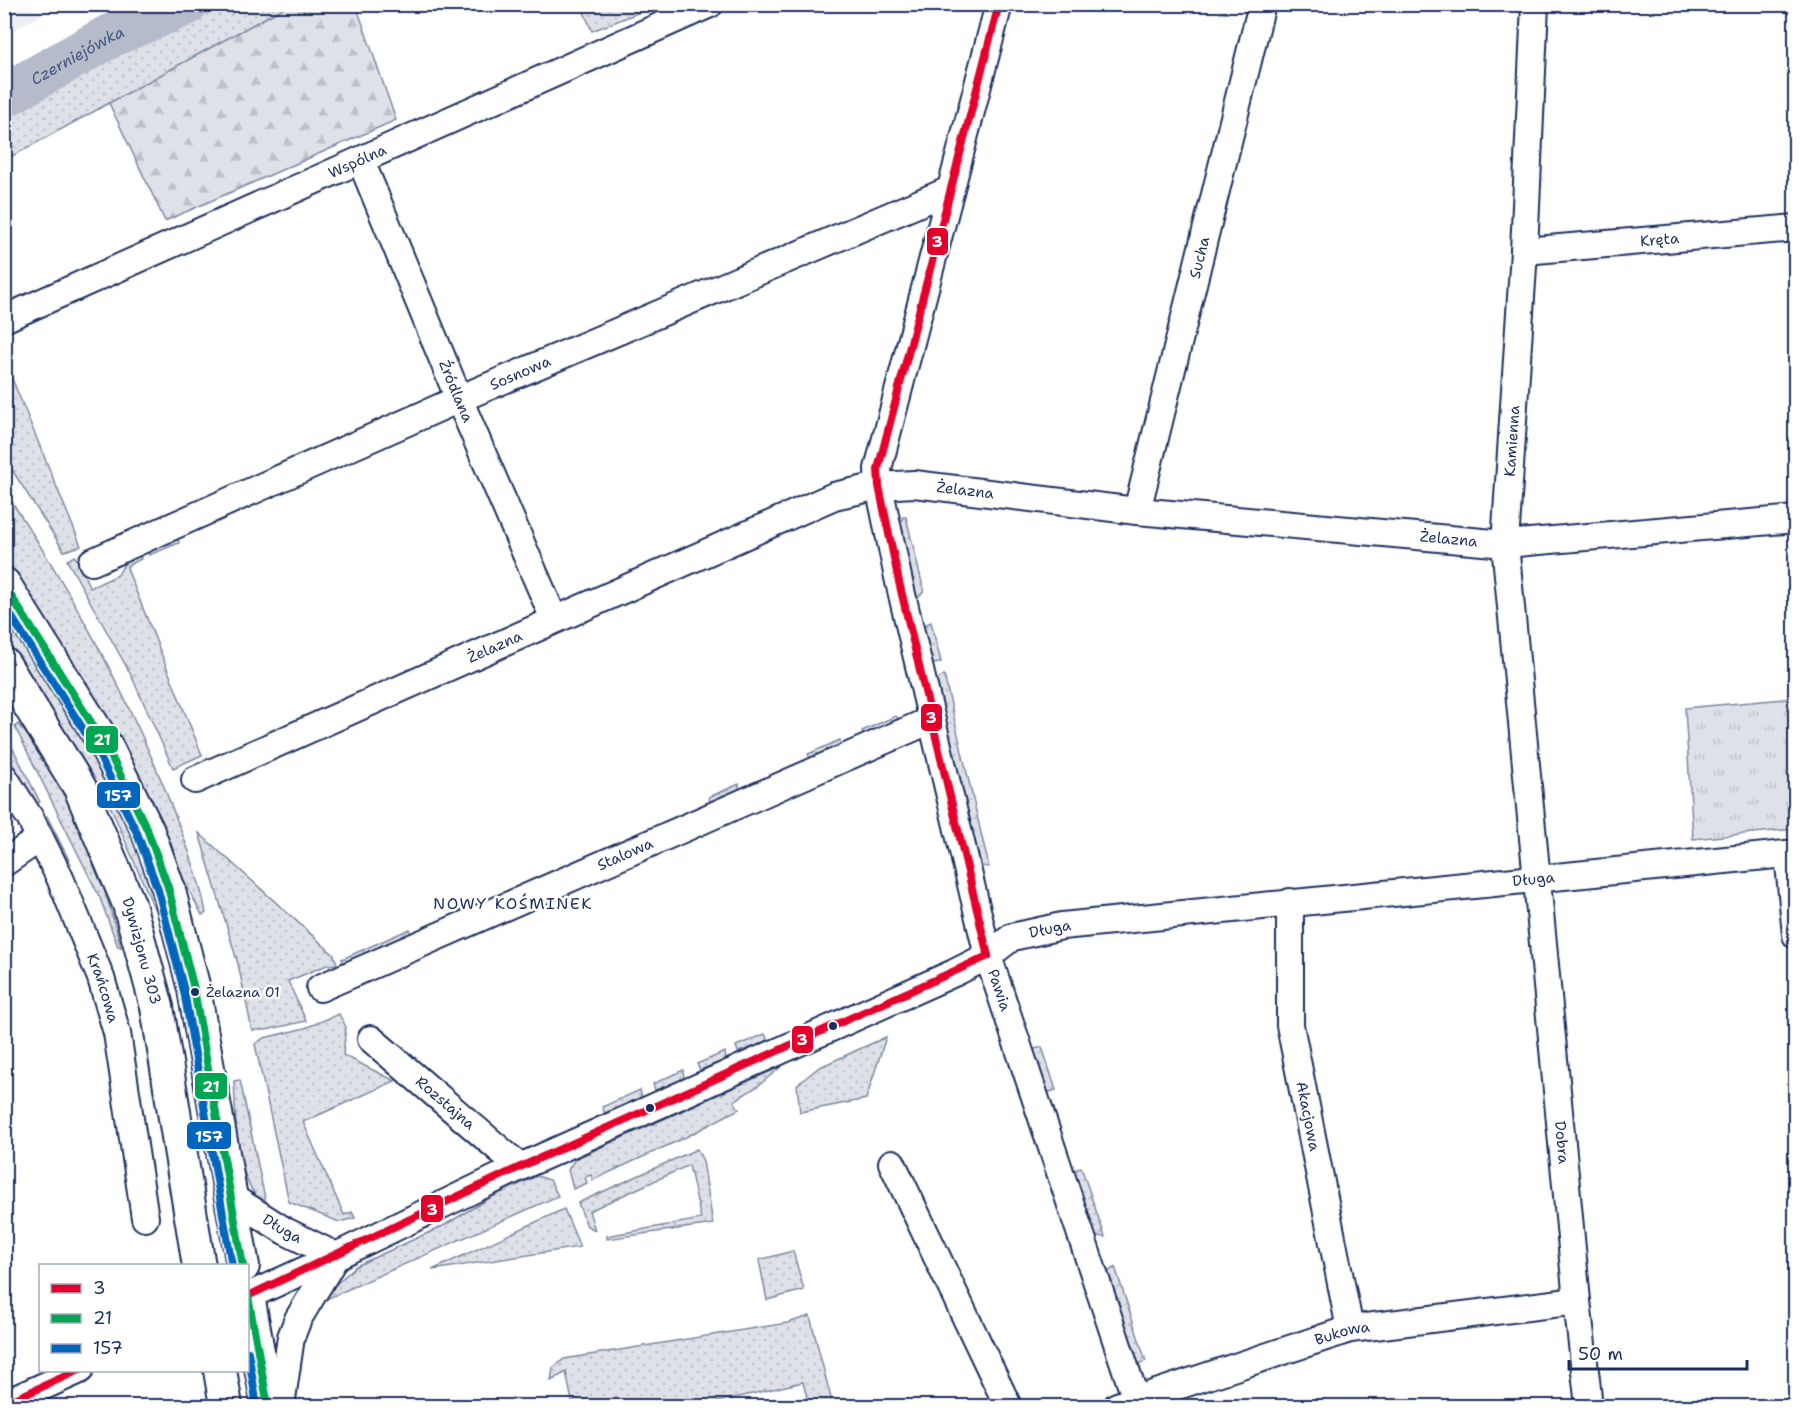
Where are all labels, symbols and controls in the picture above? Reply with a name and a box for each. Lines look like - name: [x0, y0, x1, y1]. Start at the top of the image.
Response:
- water label: Czerniejówka: [27, 21, 127, 89]
- street label: Wspólna: [325, 139, 390, 183]
- line badge: 3: [926, 227, 949, 256]
- street label: Kręta: [1639, 228, 1681, 251]
- text: 3: [931, 231, 943, 252]
- street label: Sucha: [1185, 234, 1214, 281]
- street label: Sosnowa: [487, 351, 554, 395]
- street label: Źródlana: [434, 357, 478, 426]
- street label: Kamienna: [1500, 404, 1525, 477]
- street label: Żelazna: [935, 477, 996, 504]
- street label: Żelazna: [1419, 526, 1479, 552]
- street label: Żelazna: [464, 626, 526, 668]
- line badge: 3: [920, 703, 943, 732]
- text: 3: [925, 707, 937, 728]
- line badge: 21: [85, 725, 119, 754]
- text: 21: [93, 729, 111, 750]
- line badge: 157: [96, 781, 141, 809]
- text: 157: [104, 785, 132, 806]
- street label: Stalowa: [594, 833, 657, 875]
- street label: Długa: [1511, 867, 1556, 891]
- district label: NOWY KOŚMINEK: [433, 893, 593, 914]
- street label: Dywizjonu 303: [117, 894, 166, 1007]
- street label: Długa: [1027, 915, 1073, 943]
- street label: Krańcowa: [82, 950, 124, 1026]
- street label: Pawia: [983, 966, 1016, 1014]
- place label: Żelazna 01: [206, 983, 280, 1001]
- marker: Żelazna 01: [189, 986, 201, 998]
- unlabelled marker: [827, 1020, 839, 1032]
- line badge: 3: [791, 1025, 814, 1054]
- text: 3: [796, 1029, 808, 1050]
- line badge: 21: [194, 1072, 228, 1100]
- street label: Rozstajna: [411, 1072, 480, 1134]
- text: 21: [202, 1076, 220, 1097]
- street label: Akacjowa: [1291, 1080, 1325, 1153]
- unlabelled marker: [644, 1102, 656, 1114]
- street label: Dobra: [1550, 1120, 1574, 1165]
- line badge: 157: [186, 1121, 232, 1150]
- text: 157: [195, 1126, 223, 1147]
- line badge: 3: [420, 1194, 444, 1223]
- text: 3: [426, 1199, 438, 1220]
- street label: Długa: [259, 1209, 306, 1248]
- legend: [39, 1264, 249, 1372]
- text: 3: [93, 1276, 106, 1300]
- text: 21: [93, 1306, 112, 1330]
- street label: Bukowa: [1312, 1317, 1371, 1350]
- scale bar: [1569, 1333, 1748, 1371]
- text: 157: [93, 1336, 123, 1360]
- text: 50 m: [1578, 1342, 1623, 1366]

